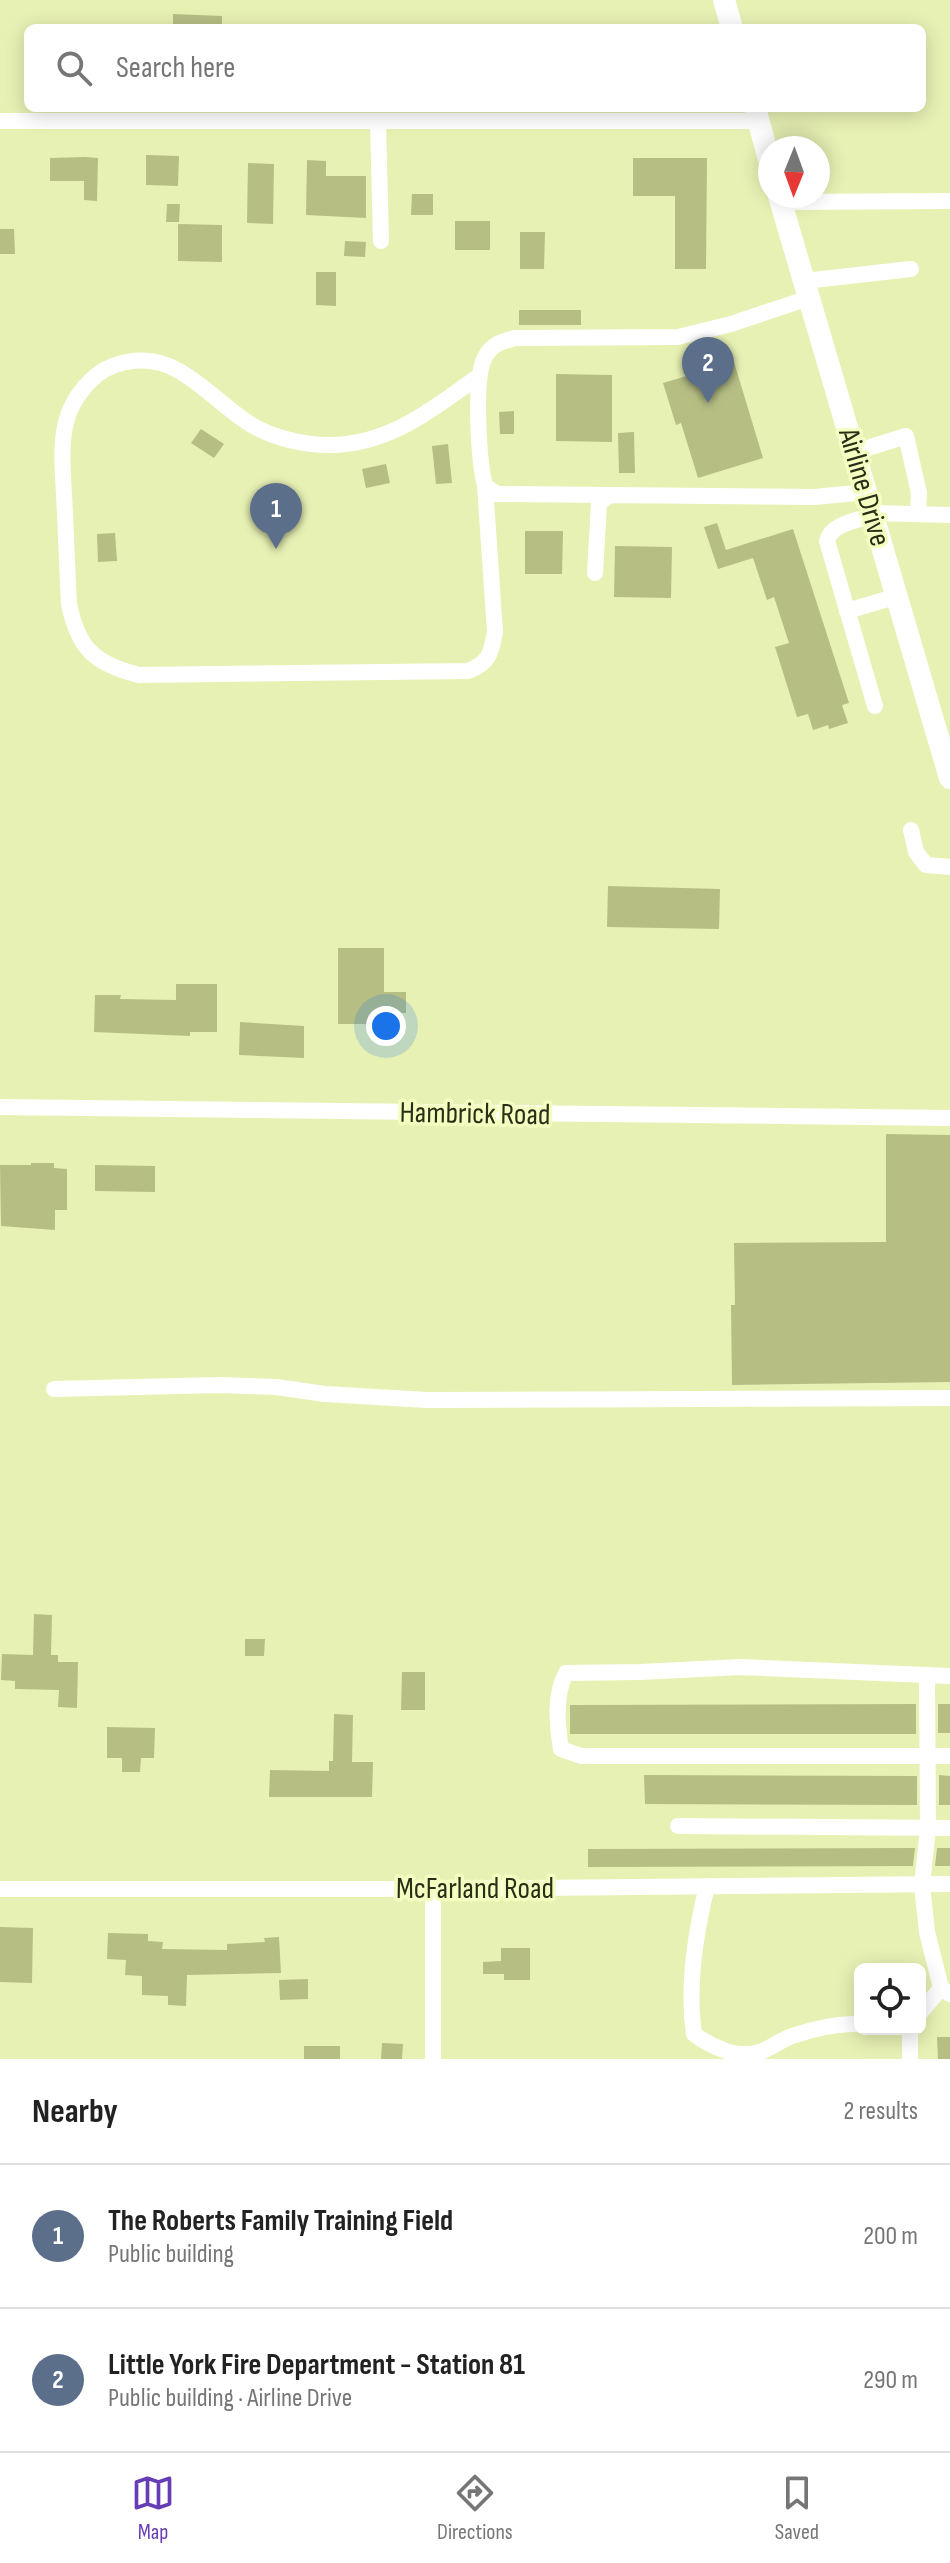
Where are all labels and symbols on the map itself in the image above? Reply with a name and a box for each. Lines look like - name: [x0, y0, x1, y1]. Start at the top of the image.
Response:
- north arrow: [758, 136, 830, 208]
- pin: 2: [682, 337, 734, 403]
- street label: Airline Drive: [830, 423, 898, 550]
- pin: 1: [250, 483, 302, 549]
- your location: [366, 1006, 406, 1046]
- street label: Hambrick Road: [399, 1095, 551, 1133]
- street label: McFarland Road: [396, 1871, 554, 1907]

